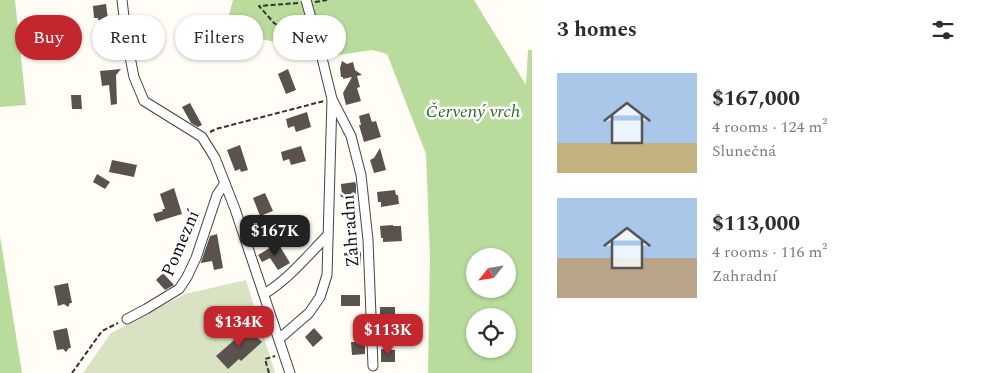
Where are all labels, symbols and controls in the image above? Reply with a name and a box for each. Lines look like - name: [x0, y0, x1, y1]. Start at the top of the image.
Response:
- text: 3 homes: [557, 14, 637, 46]
- chip: Buy: [15, 15, 82, 60]
- chip: Rent: [92, 15, 165, 60]
- chip: Filters: [175, 15, 263, 60]
- chip: New: [273, 15, 346, 60]
- icon: filters: [929, 16, 957, 44]
- text: $167,000: [712, 83, 800, 115]
- icon: home: [597, 93, 657, 153]
- park label: Červený vrch: [426, 98, 520, 125]
- text: 4 rooms · 124 m²: [712, 115, 827, 139]
- text: Slunečná: [712, 139, 776, 163]
- street label: Zahradní: [334, 192, 367, 268]
- street label: Pomezní: [154, 205, 207, 281]
- text: $113,000: [712, 208, 800, 240]
- pin: $167K: [240, 214, 310, 257]
- icon: home: [597, 218, 657, 278]
- text: $167K: [251, 219, 299, 243]
- text: 4 rooms · 116 m²: [712, 240, 827, 264]
- north arrow: [466, 248, 516, 298]
- map controls: [466, 248, 516, 358]
- text: Zahradní: [712, 264, 777, 288]
- pin: $134K: [204, 306, 274, 348]
- button: locate: [466, 308, 516, 358]
- text: $134K: [215, 310, 263, 334]
- pin: $113K: [353, 314, 423, 356]
- text: $113K: [364, 318, 412, 342]

